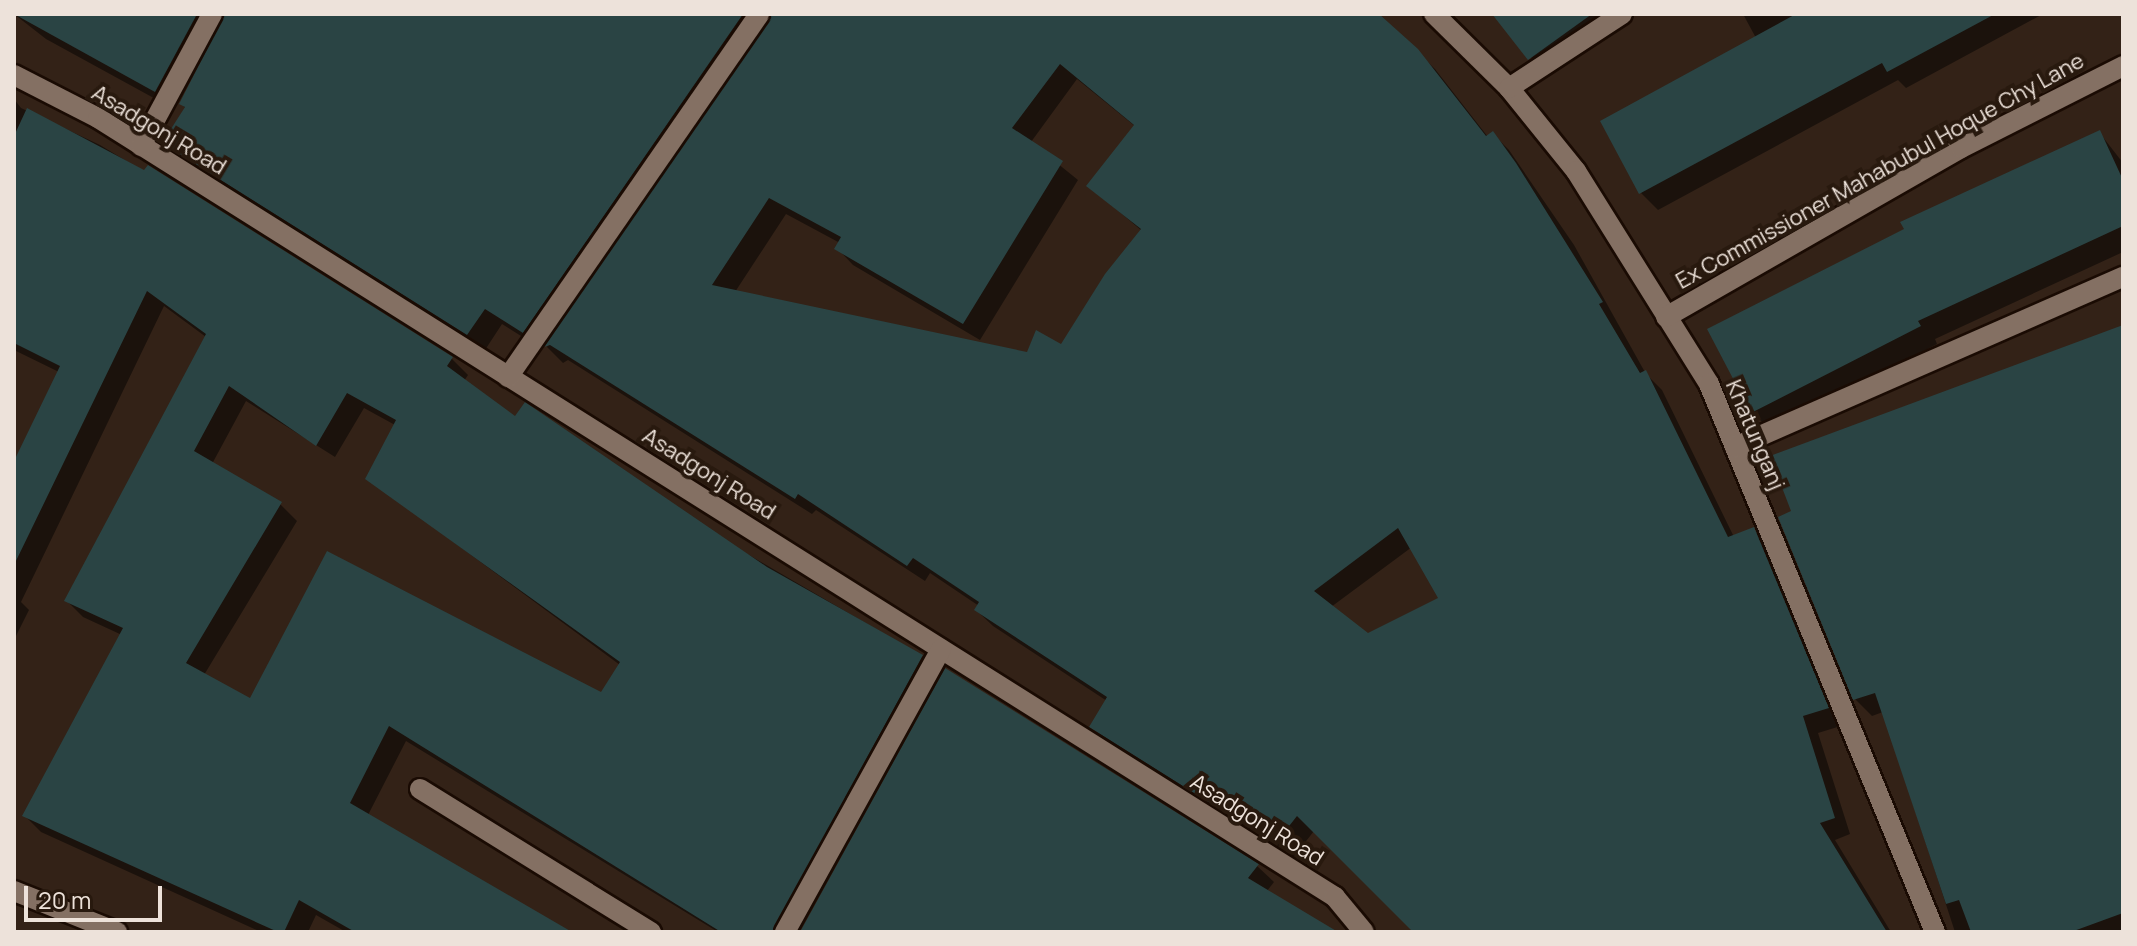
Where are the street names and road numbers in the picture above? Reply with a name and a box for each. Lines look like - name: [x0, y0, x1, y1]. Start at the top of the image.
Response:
- street label: Ex Commissioner Mahabubul Hoque Chy Lane: [1671, 47, 2089, 295]
- street label: Asadgonj Road: [87, 80, 231, 180]
- street label: Khatunganj: [1720, 376, 1790, 494]
- street label: Asadgonj Road: [638, 423, 780, 525]
- street label: Asadgonj Road: [1186, 769, 1328, 871]

